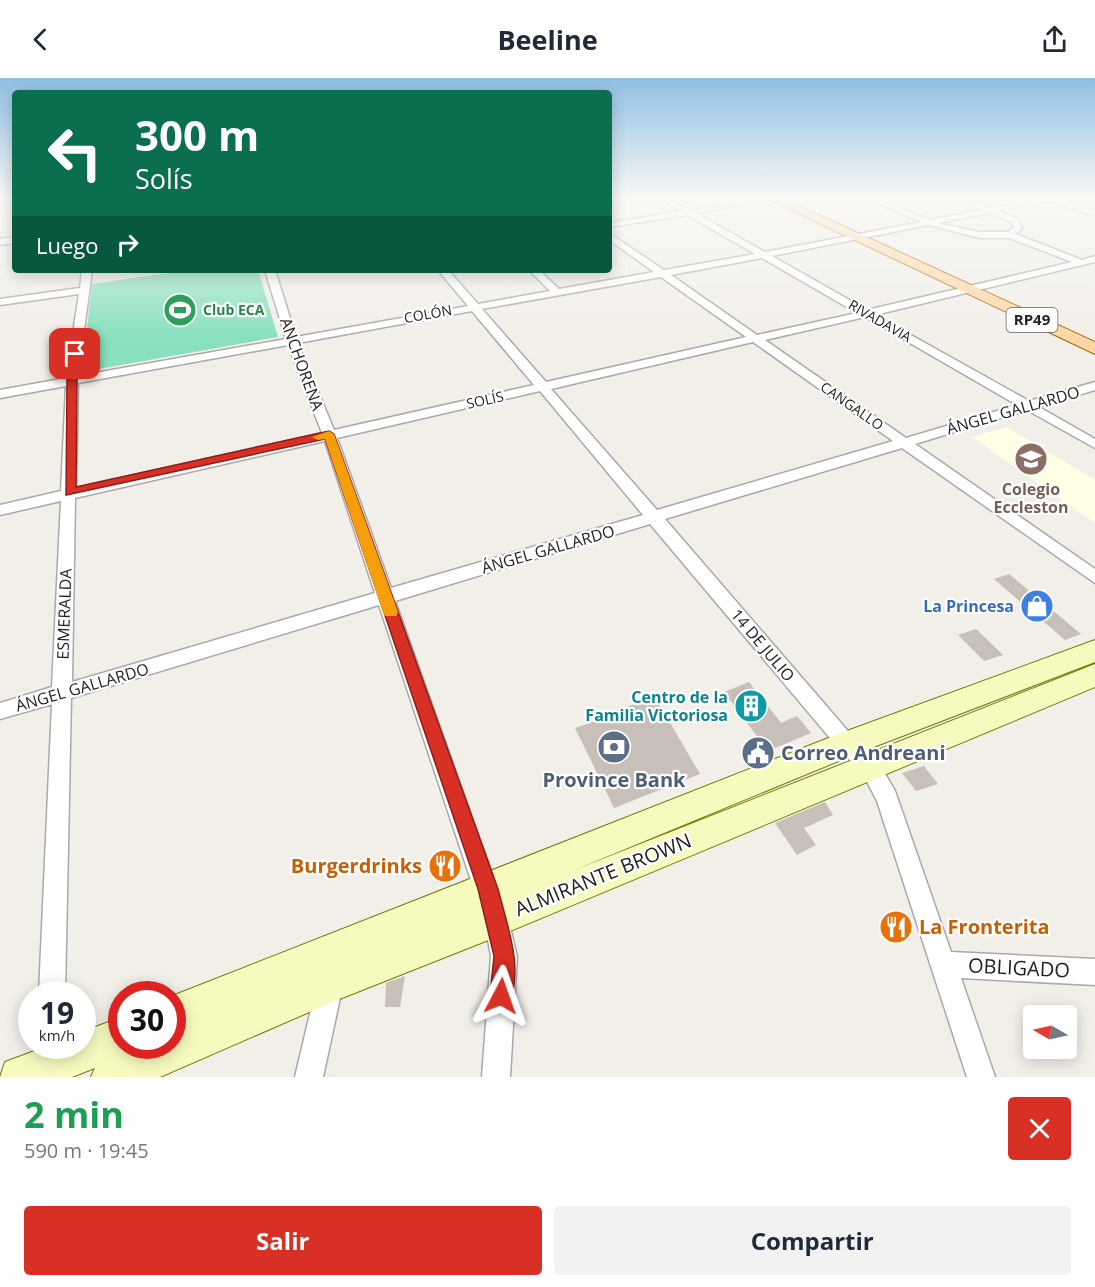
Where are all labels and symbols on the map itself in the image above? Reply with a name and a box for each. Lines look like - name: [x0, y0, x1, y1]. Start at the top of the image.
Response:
- sports icon: Club ECA: [162, 292, 198, 328]
- street label: RIVADAVIA: [845, 295, 915, 346]
- place label: Club ECA: [203, 300, 265, 319]
- street label: COLÓN: [402, 300, 453, 327]
- road number: RP49: [1006, 308, 1058, 332]
- street label: ANCHORENA: [275, 314, 329, 414]
- pin: [49, 328, 100, 379]
- street label: CANGALLO: [817, 377, 888, 434]
- street label: ÁNGEL GALLARDO: [944, 380, 1082, 440]
- street label: SOLÍS: [464, 386, 505, 413]
- school or university icon: Colegio Eccleston: [1013, 441, 1049, 477]
- place label: Colegio Eccleston: [993, 478, 1069, 518]
- street label: ÁNGEL GALLARDO: [479, 519, 617, 579]
- street label: ESMERALDA: [51, 567, 77, 660]
- shop icon: La Princesa: [1019, 588, 1055, 624]
- place label: La Princesa: [923, 595, 1014, 617]
- street label: 14 DE JULIO: [726, 604, 800, 686]
- street label: ÁNGEL GALLARDO: [13, 657, 151, 717]
- place label: Centro de la Familia Victoriosa: [585, 686, 728, 726]
- building icon: Centro de la Familia Victoriosa: [733, 688, 769, 724]
- bank icon: Province Bank: [596, 729, 632, 765]
- public building icon: Correo Andreani: [740, 735, 776, 771]
- place label: Correo Andreani: [781, 739, 946, 766]
- place label: Province Bank: [542, 766, 686, 793]
- street label: ALMIRANTE BROWN: [510, 827, 695, 922]
- restaurant icon: Burgerdrinks: [427, 848, 463, 884]
- place label: Burgerdrinks: [291, 852, 422, 879]
- restaurant icon: La Fronterita: [878, 909, 914, 945]
- place label: La Fronterita: [919, 913, 1050, 940]
- street label: OBLIGADO: [968, 951, 1071, 984]
- position arrow: [469, 964, 533, 1028]
- speed limit sign: 30: [108, 981, 186, 1059]
- north arrow: [1023, 1005, 1077, 1059]

